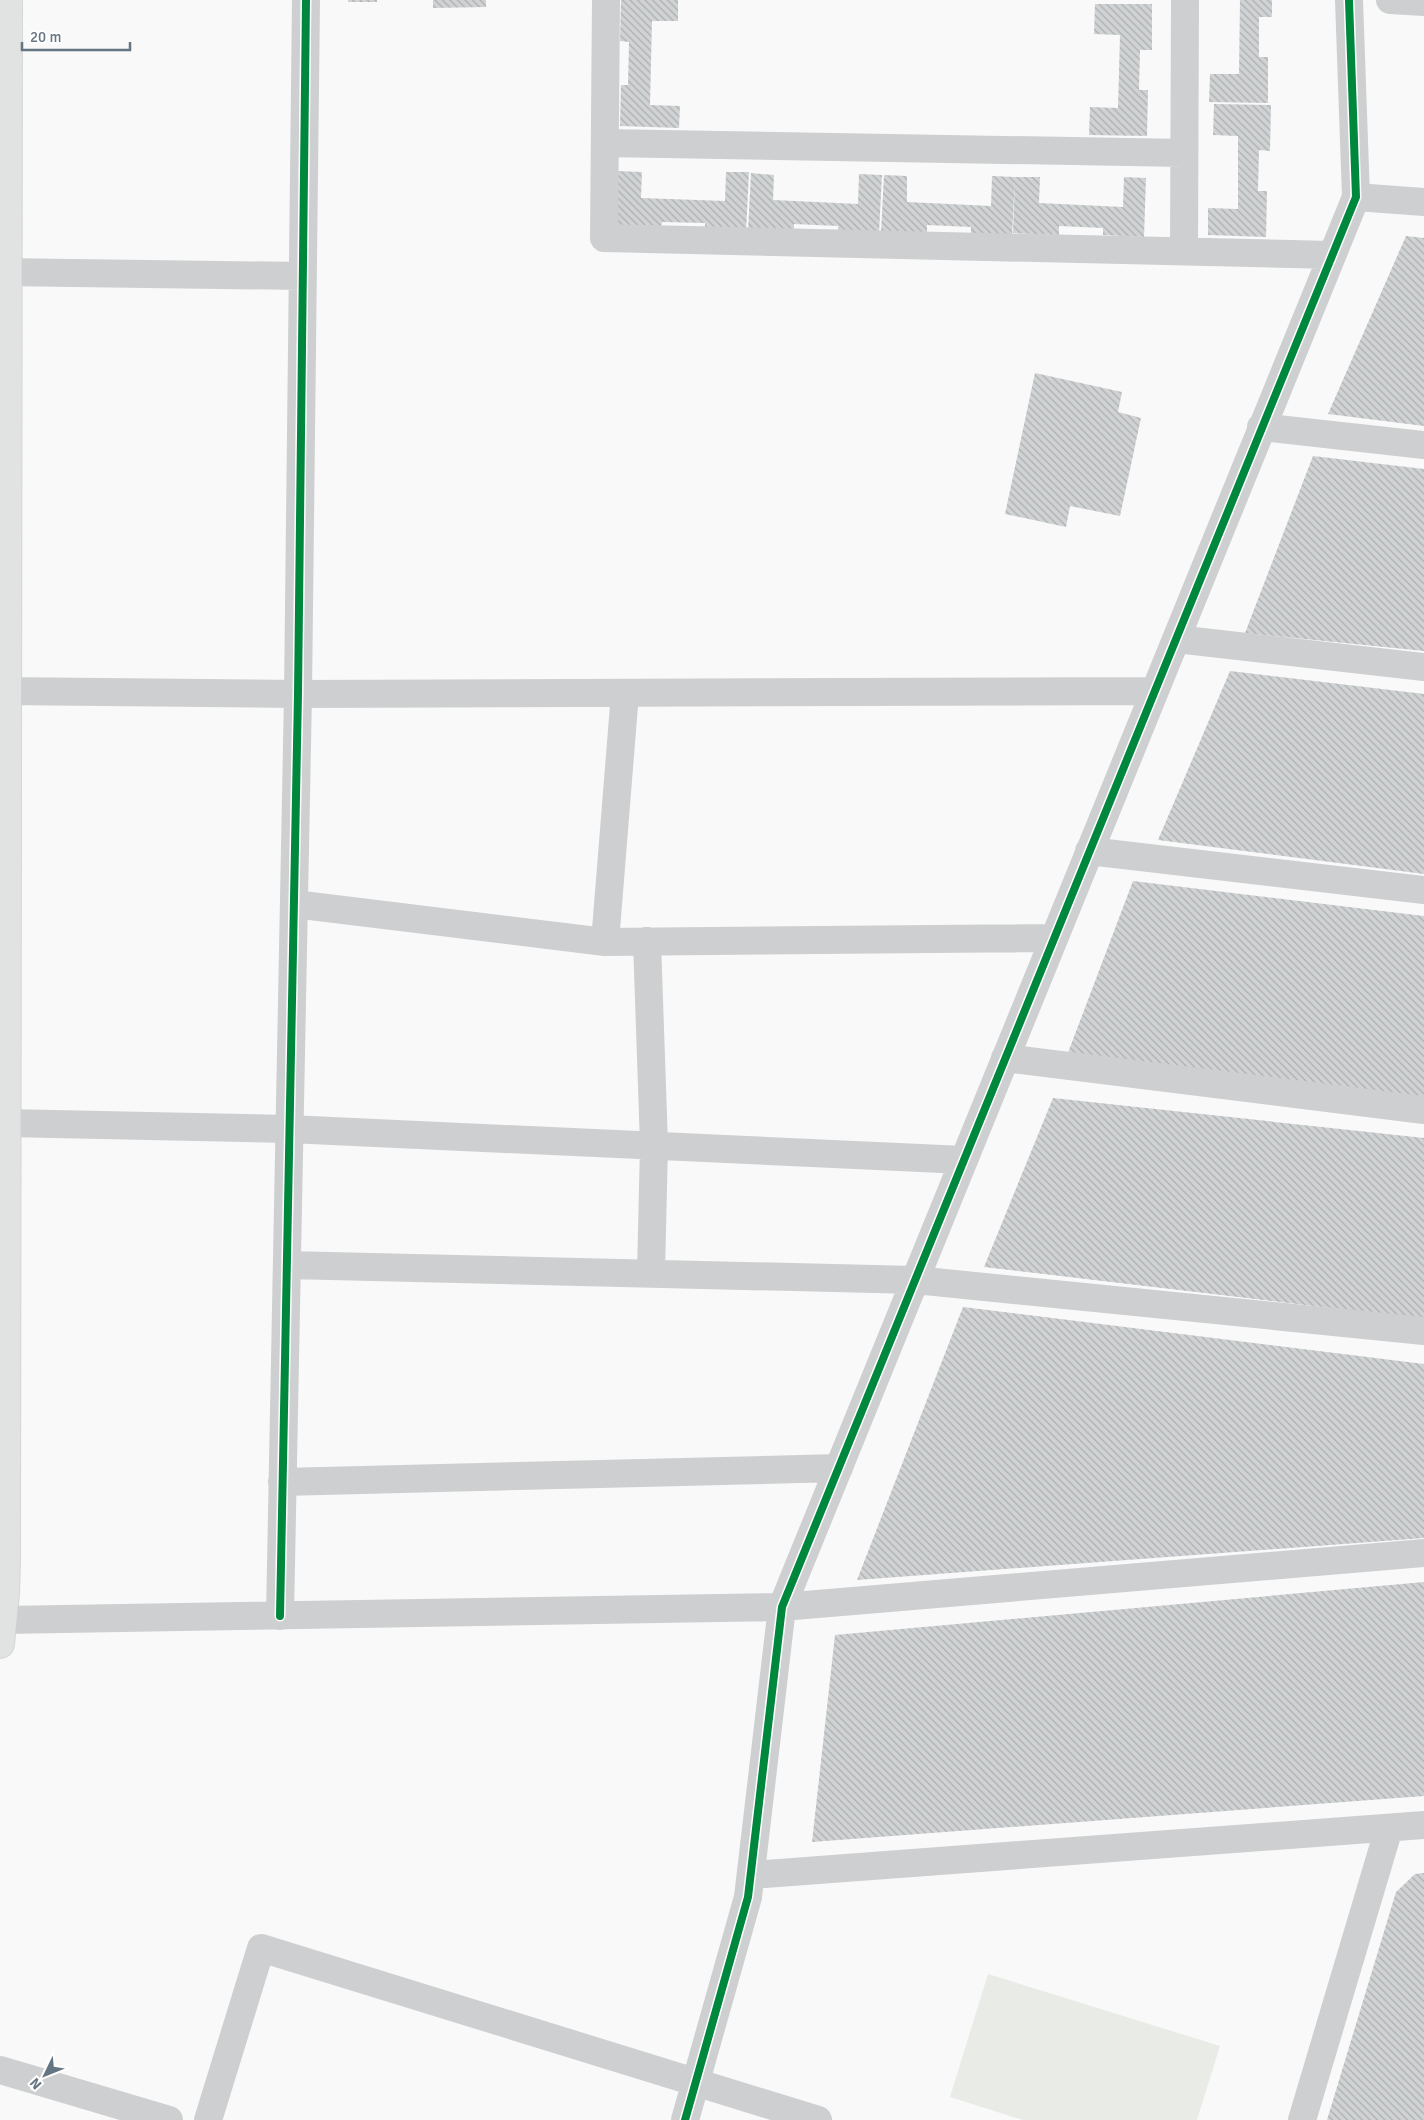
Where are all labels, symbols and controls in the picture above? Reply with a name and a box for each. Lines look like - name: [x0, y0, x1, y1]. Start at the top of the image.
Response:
- scale bar: [22, 20, 130, 52]
- text: 20 m: [30, 28, 61, 46]
- north arrow: [20, 2050, 70, 2100]
- text: N: [26, 2074, 45, 2093]

